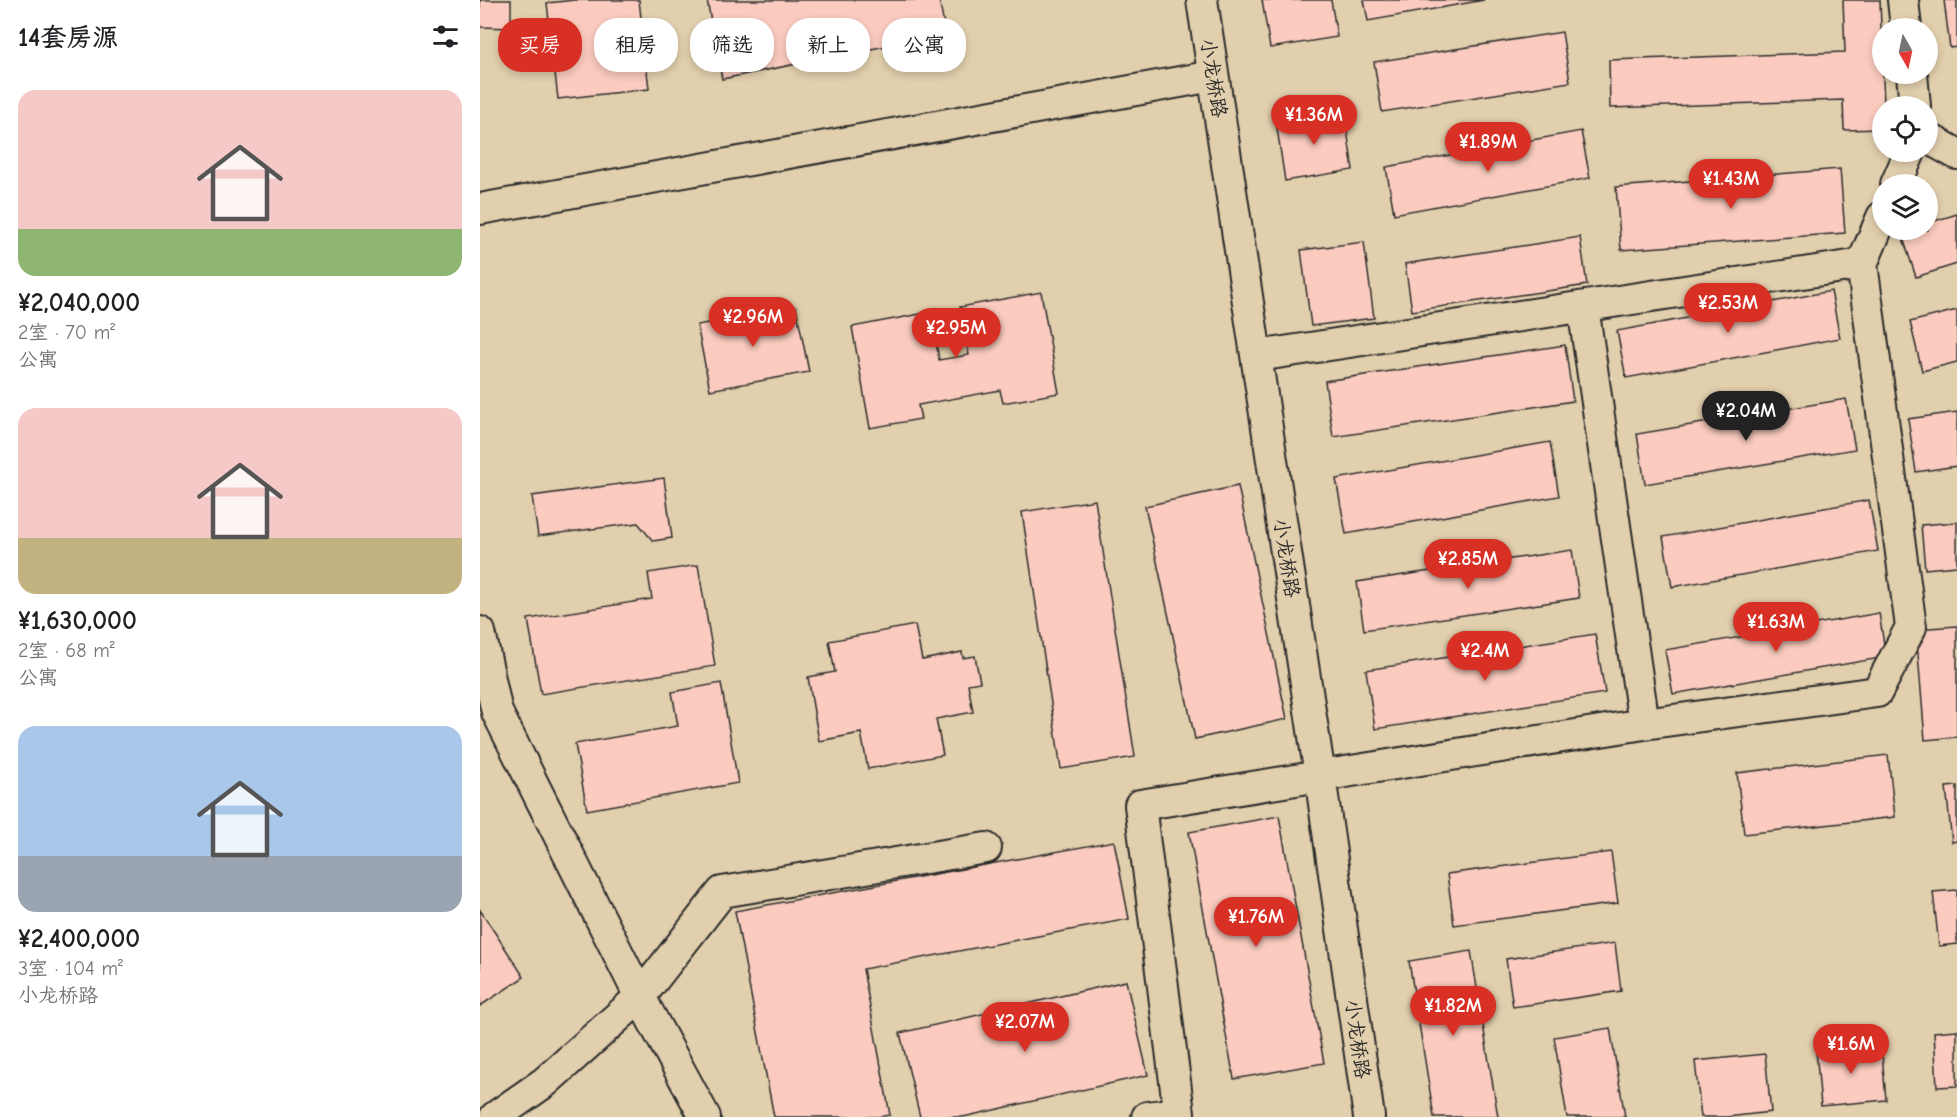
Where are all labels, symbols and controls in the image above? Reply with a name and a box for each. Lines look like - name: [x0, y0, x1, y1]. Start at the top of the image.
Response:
- chip: 买房: [498, 18, 582, 72]
- chip: 租房: [594, 18, 678, 72]
- chip: 筛选: [690, 18, 774, 72]
- chip: 新上: [786, 18, 870, 72]
- chip: 公寓: [882, 18, 966, 72]
- north arrow: [1872, 18, 1938, 84]
- map controls: [1872, 18, 1938, 240]
- icon: filters: [429, 20, 462, 53]
- text: 14套房源: [18, 23, 118, 53]
- street label: 小龙桥路: [1196, 37, 1231, 120]
- pin: ¥1.36M: [1265, 95, 1363, 146]
- button: locate: [1872, 96, 1938, 162]
- text: ¥1.36M: [1285, 103, 1343, 126]
- pin: ¥1.89M: [1439, 122, 1537, 173]
- icon: home: [186, 129, 294, 237]
- text: ¥1.89M: [1459, 130, 1517, 153]
- pin: ¥1.43M: [1682, 159, 1780, 210]
- text: ¥1.43M: [1703, 167, 1759, 190]
- button: layers: [1872, 174, 1938, 240]
- pin: ¥2.53M: [1679, 283, 1777, 334]
- text: ¥2,040,000: [18, 288, 140, 318]
- text: ¥2.53M: [1698, 291, 1758, 314]
- pin: ¥2.96M: [704, 297, 802, 348]
- text: ¥2.96M: [723, 305, 783, 328]
- pin: ¥2.95M: [907, 308, 1005, 359]
- text: ¥2.95M: [926, 316, 986, 339]
- text: 2室 · 70 m²: [18, 321, 115, 344]
- text: 公寓: [18, 348, 58, 371]
- pin: ¥2.04M: [1697, 391, 1795, 442]
- text: ¥2.04M: [1716, 399, 1776, 422]
- icon: home: [186, 447, 294, 555]
- street label: 小龙桥路: [1269, 517, 1304, 600]
- pin: ¥2.85M: [1419, 539, 1517, 590]
- text: ¥2.85M: [1438, 547, 1498, 570]
- pin: ¥1.63M: [1727, 602, 1825, 653]
- text: ¥1,630,000: [18, 606, 137, 636]
- text: ¥1.63M: [1747, 610, 1805, 633]
- pin: ¥2.4M: [1443, 631, 1527, 682]
- text: 2室 · 68 m²: [18, 639, 115, 662]
- text: ¥2.4M: [1461, 639, 1509, 662]
- text: 公寓: [18, 666, 58, 689]
- icon: home: [186, 765, 294, 873]
- pin: ¥1.76M: [1207, 897, 1305, 948]
- text: ¥1.76M: [1228, 905, 1284, 928]
- text: ¥2,400,000: [18, 924, 140, 954]
- text: 3室 · 104 m²: [18, 957, 123, 980]
- text: 小龙桥路: [18, 984, 98, 1007]
- pin: ¥1.82M: [1404, 986, 1502, 1037]
- text: ¥1.82M: [1424, 994, 1482, 1017]
- street label: 小龙桥路: [1341, 998, 1375, 1081]
- pin: ¥2.07M: [976, 1002, 1074, 1053]
- text: ¥2.07M: [995, 1010, 1055, 1033]
- pin: ¥1.6M: [1809, 1024, 1893, 1075]
- text: ¥1.6M: [1827, 1032, 1875, 1055]

